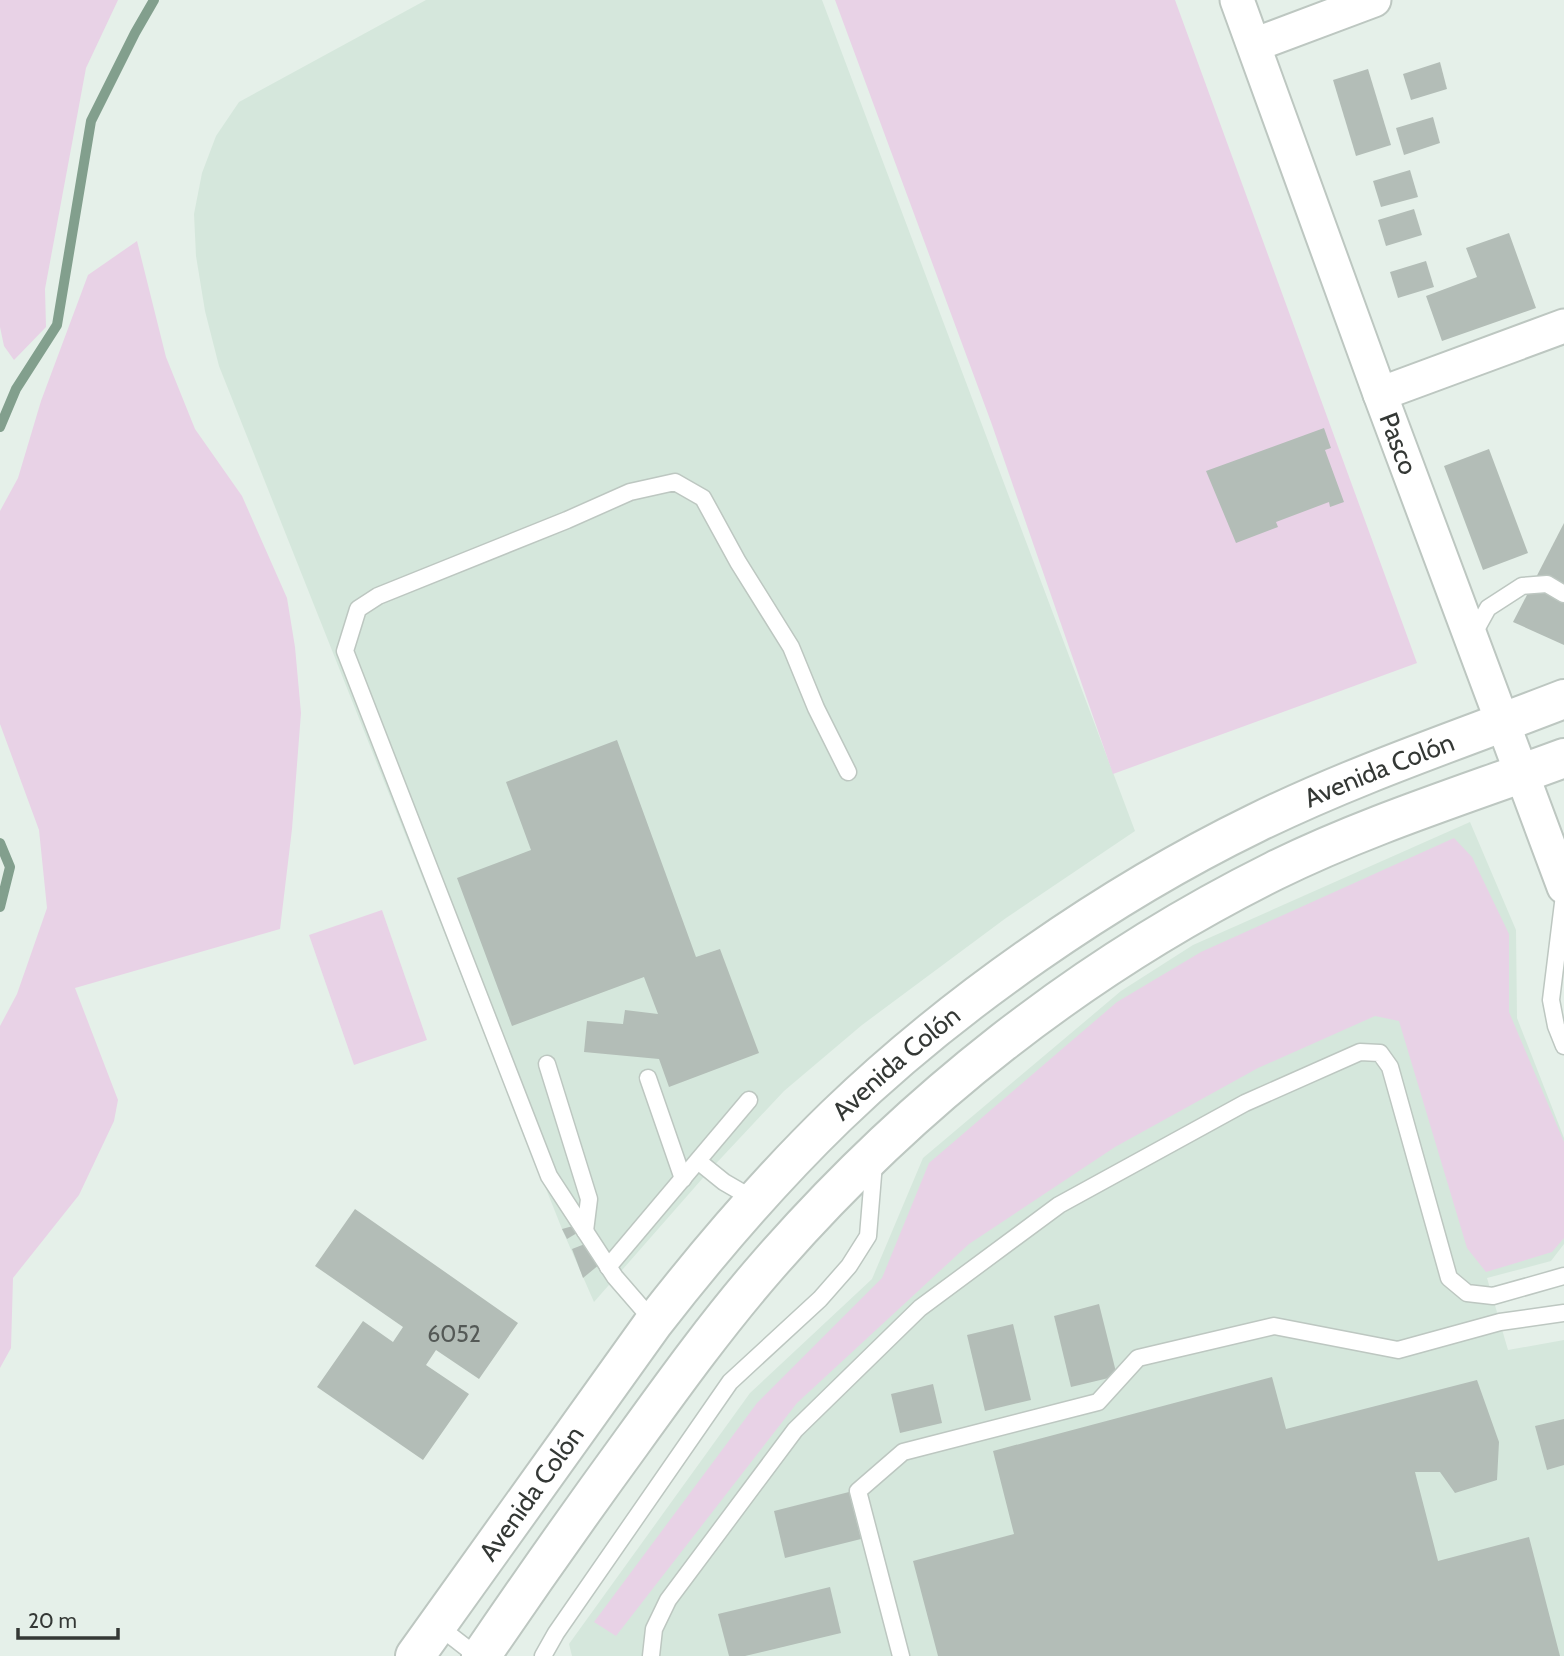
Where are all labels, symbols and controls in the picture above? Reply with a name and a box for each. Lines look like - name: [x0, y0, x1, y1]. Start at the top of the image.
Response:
- street label: Pasco: [1372, 408, 1425, 479]
- street label: Avenida Colón: [1299, 726, 1459, 815]
- street label: Avenida Colón: [826, 999, 966, 1127]
- house number: 6052: [427, 1320, 481, 1348]
- street label: Avenida Colón: [472, 1420, 591, 1567]
- scale bar: [18, 1596, 117, 1640]
- text: 20 m: [28, 1608, 77, 1633]

